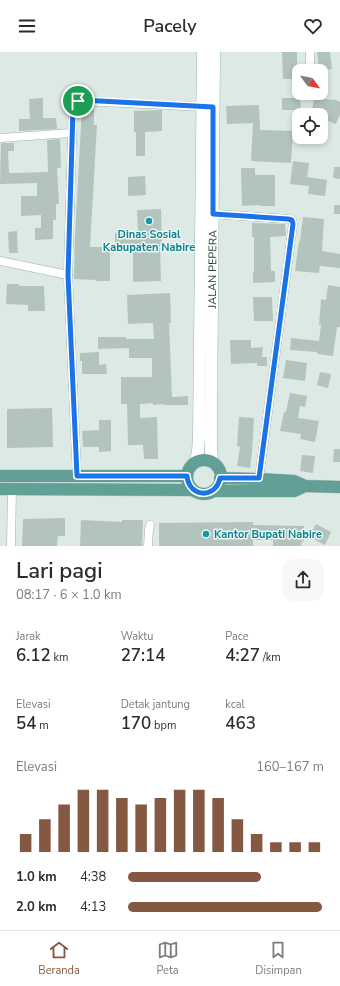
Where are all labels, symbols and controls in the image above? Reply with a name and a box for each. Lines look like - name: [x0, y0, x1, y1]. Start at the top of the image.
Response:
- text: Pacely: [143, 14, 197, 38]
- icon: menu: [16, 15, 38, 37]
- icon: heart: [302, 15, 324, 37]
- north arrow: [292, 64, 328, 100]
- map controls: [292, 64, 328, 144]
- pin: [61, 84, 95, 118]
- icon: arrive: [67, 90, 89, 112]
- button: locate: [292, 108, 328, 144]
- marker: Dinas Sosial Kabupaten Nabire: [144, 216, 154, 226]
- place label: Dinas Sosial Kabupaten Nabire: [103, 227, 195, 255]
- street label: JALAN PEPERA: [204, 230, 220, 309]
- place label: Kantor Bupati Nabire: [214, 527, 322, 542]
- marker: Kantor Bupati Nabire: [201, 529, 211, 539]
- text: Lari pagi: [16, 556, 103, 586]
- button: share: [282, 559, 324, 601]
- text: 08:17 · 6 × 1.0 km: [16, 586, 122, 604]
- text: Jarak: [16, 629, 41, 644]
- text: Waktu: [121, 629, 153, 644]
- text: Pace: [225, 629, 249, 644]
- text: 6.12: [16, 644, 51, 667]
- text: 27:14: [121, 644, 166, 667]
- text: 4:27: [225, 644, 260, 667]
- text: km: [51, 650, 68, 665]
- text: /km: [260, 650, 281, 665]
- text: Elevasi: [16, 697, 51, 712]
- text: Detak jantung: [121, 697, 190, 712]
- text: kcal: [225, 697, 245, 712]
- text: 54: [16, 712, 36, 735]
- text: 170: [121, 712, 151, 735]
- text: 463: [225, 712, 256, 735]
- text: m: [36, 718, 49, 733]
- text: bpm: [151, 718, 176, 733]
- text: Elevasi: [16, 758, 57, 776]
- text: 160–167 m: [256, 758, 324, 776]
- text: 1.0 km: [16, 868, 57, 886]
- text: 4:38: [80, 868, 106, 886]
- text: 2.0 km: [16, 898, 57, 916]
- text: 4:13: [80, 898, 106, 916]
- tab: Beranda: [38, 939, 80, 978]
- tab: Peta: [156, 939, 179, 978]
- tab: Disimpan: [255, 939, 302, 978]

